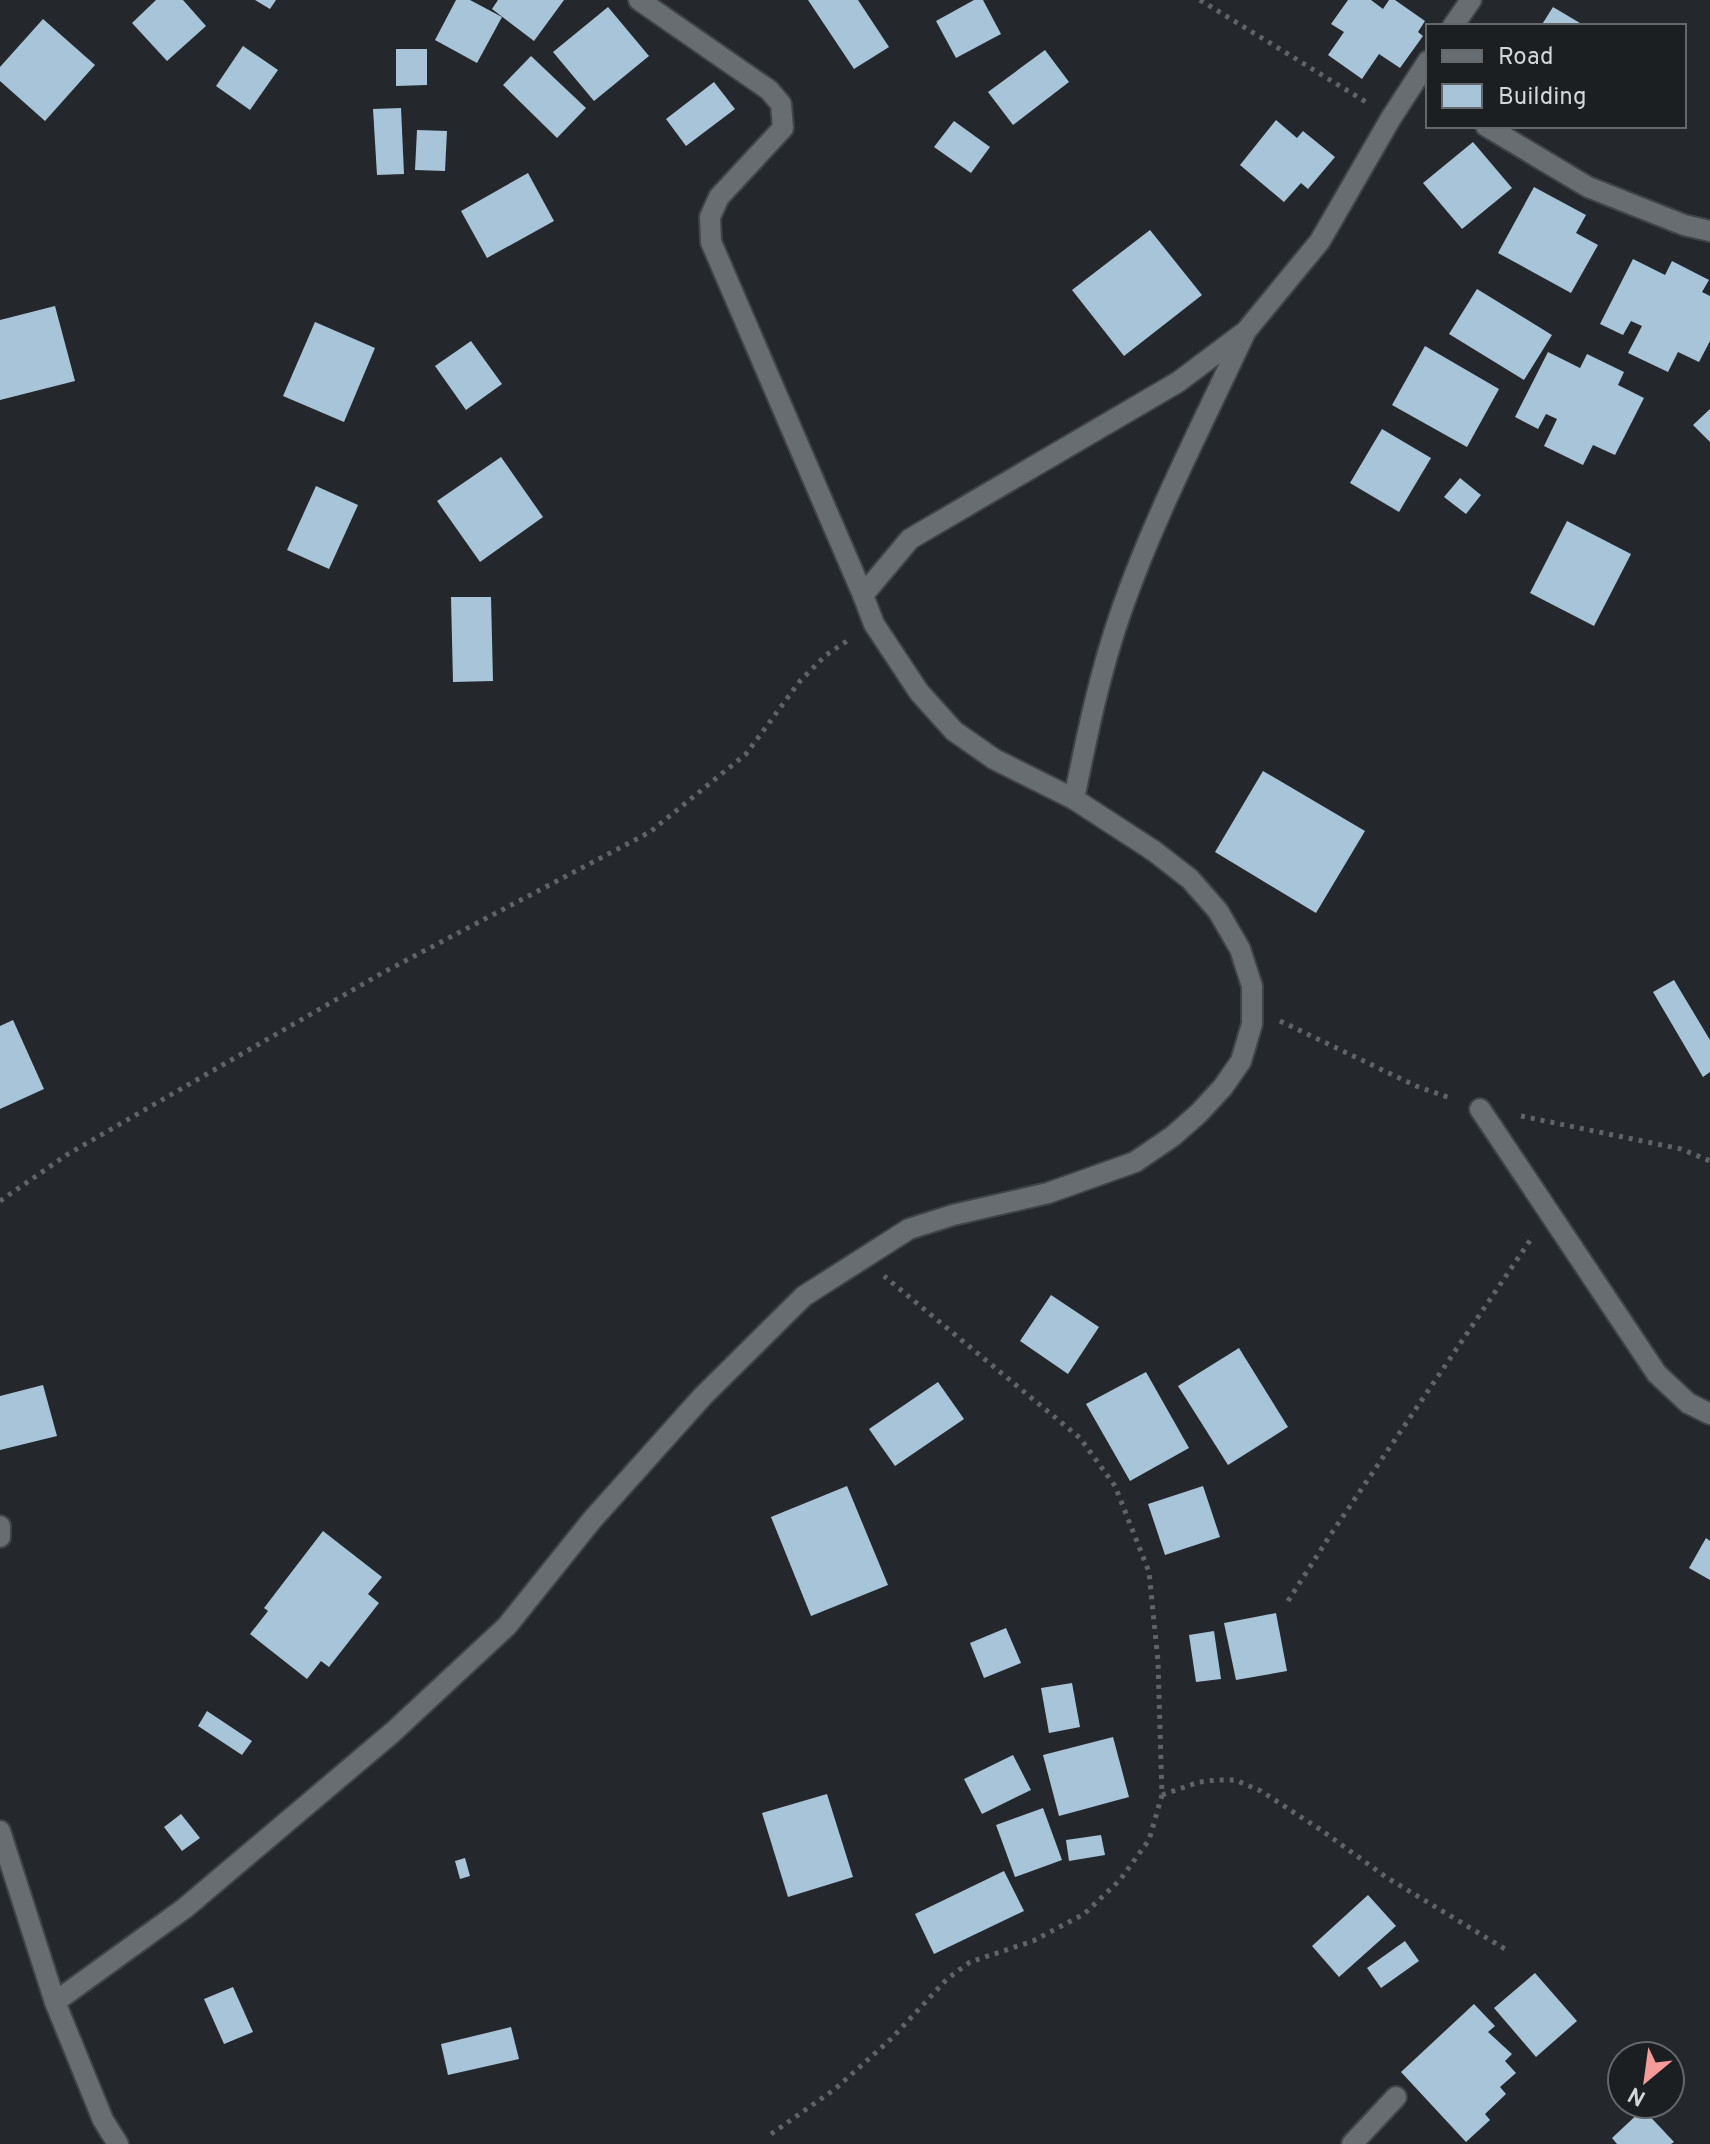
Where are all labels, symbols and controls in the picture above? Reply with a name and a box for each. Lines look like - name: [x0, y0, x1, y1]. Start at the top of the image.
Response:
- legend: [1426, 24, 1686, 128]
- text: Road: [1498, 43, 1554, 73]
- text: Building: [1498, 83, 1587, 113]
- north arrow: [1606, 2040, 1686, 2120]
- text: N: [1624, 2080, 1651, 2111]

